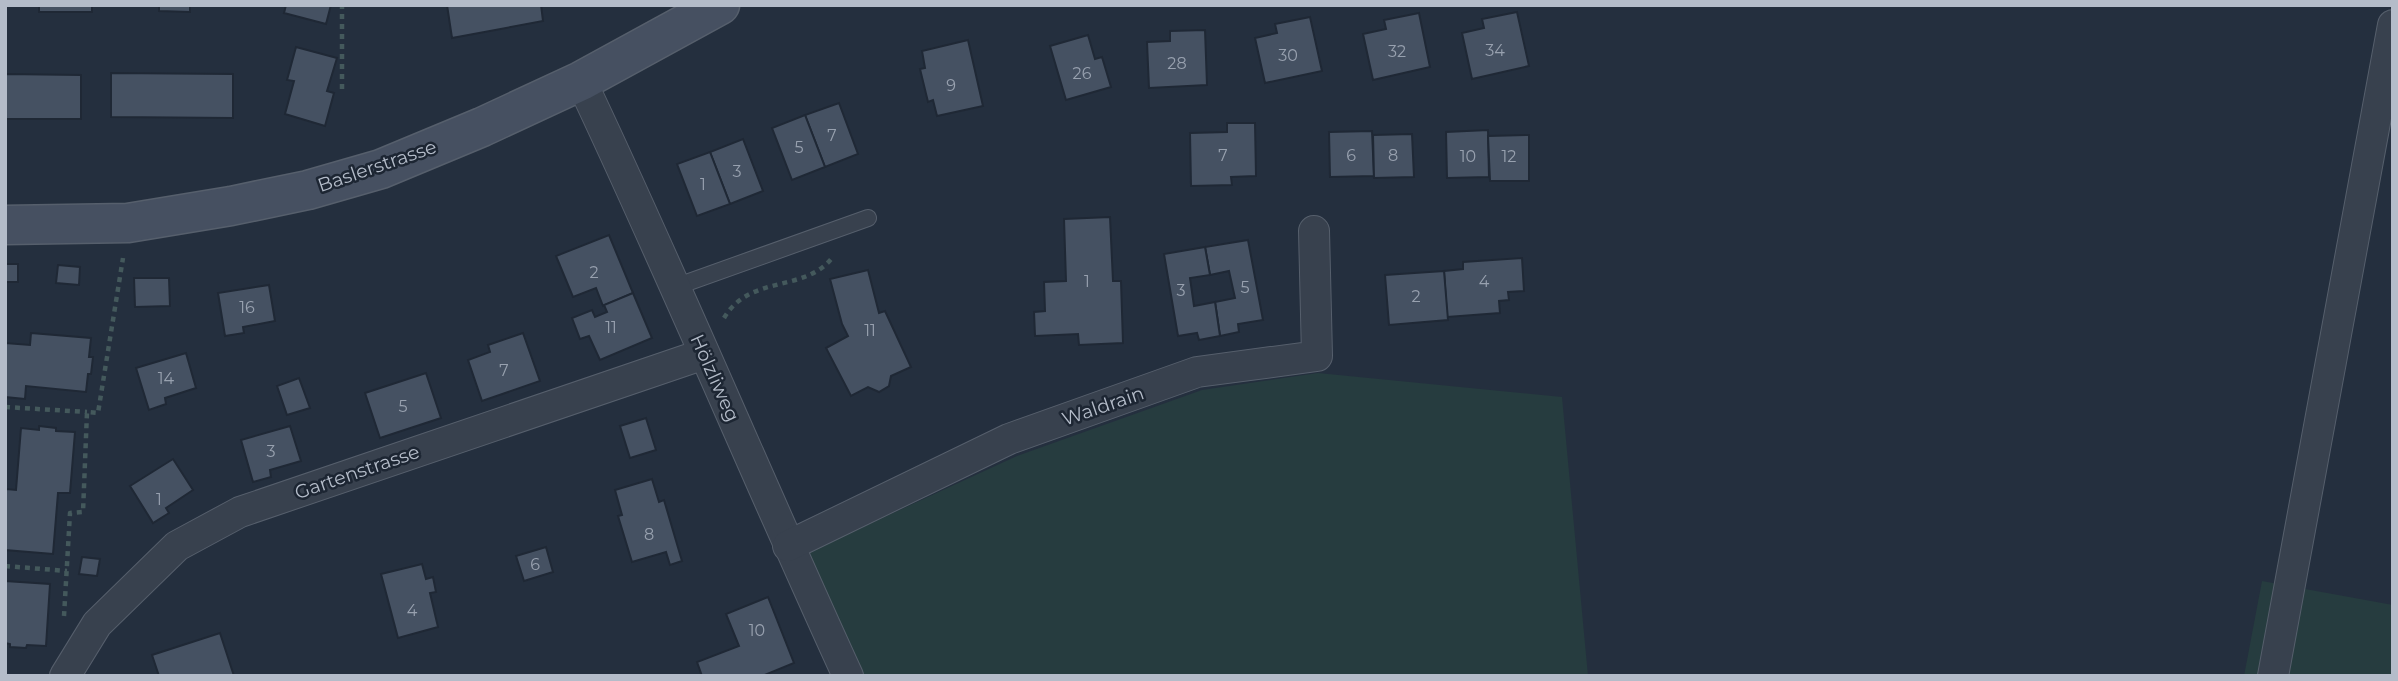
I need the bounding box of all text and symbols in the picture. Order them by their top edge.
house number: 34 [1485,41,1505,60]
house number: 32 [1388,42,1406,61]
house number: 30 [1278,46,1298,65]
house number: 28 [1167,54,1187,73]
house number: 26 [1073,64,1092,83]
house number: 9 [946,76,956,95]
house number: 7 [827,126,837,145]
street label: Baslerstrasse [315,135,439,197]
house number: 5 [794,138,804,157]
house number: 7 [1218,146,1228,165]
house number: 6 [1346,146,1356,165]
house number: 8 [1388,146,1398,165]
house number: 10 [1460,147,1476,166]
house number: 12 [1502,147,1516,166]
house number: 3 [732,162,742,181]
house number: 1 [700,175,706,194]
house number: 2 [589,263,599,282]
house number: 1 [1084,272,1090,291]
house number: 4 [1479,272,1490,291]
house number: 5 [1240,278,1250,297]
house number: 3 [1176,281,1186,300]
house number: 2 [1411,287,1421,306]
house number: 16 [239,298,255,317]
house number: 11 [605,318,617,337]
house number: 11 [864,321,876,340]
street label: Hölzliweg [686,331,744,425]
house number: 7 [499,361,509,380]
house number: 14 [158,369,175,388]
street label: Waldrain [1059,381,1147,431]
house number: 5 [398,397,408,416]
street label: Gartenstrasse [292,440,422,504]
house number: 3 [266,442,276,461]
house number: 1 [156,490,162,509]
house number: 8 [644,525,654,544]
house number: 6 [530,555,540,574]
house number: 4 [407,601,418,620]
house number: 10 [749,621,765,640]

